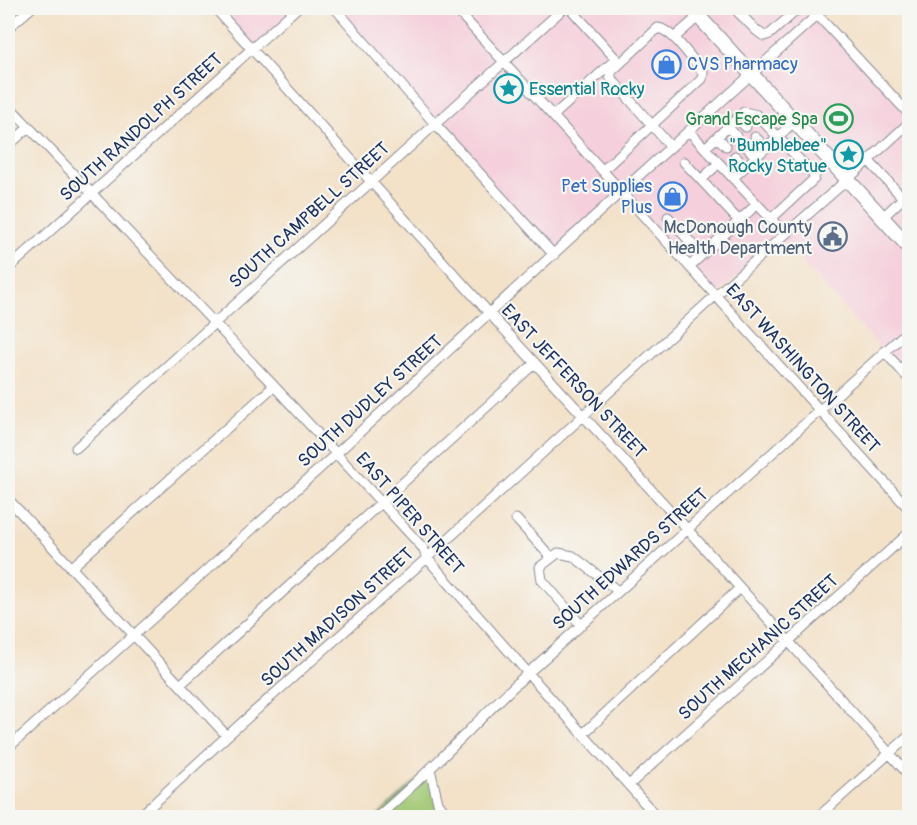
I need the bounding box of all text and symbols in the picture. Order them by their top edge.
street label: SOUTH RANDOLPH STREET [55,48,227,207]
shop icon: CVS Pharmacy [650,48,682,80]
place label: CVS Pharmacy [687,53,798,76]
place icon: Essential Rocky [492,73,524,105]
place label: Essential Rocky [529,78,645,101]
sports icon: Grand Escape Spa [823,103,855,135]
place label: Grand Escape Spa [685,108,818,131]
place label: "Bumblebee" Rocky Statue [728,134,827,178]
street label: SOUTH CAMPBELL STREET [224,137,394,294]
place icon: "Bumblebee" Rocky Statue [832,139,864,171]
place label: Pet Supplies Plus [561,175,652,219]
shop icon: Pet Supplies Plus [657,180,689,212]
place label: McDonough County Health Department [664,216,813,260]
public building icon: McDonough County Health Department [817,221,849,253]
street label: EAST WASHINGTON STREET [721,279,885,458]
street label: EAST JEFFERSON STREET [496,299,651,463]
street label: SOUTH DUDLEY STREET [293,330,448,473]
street label: EAST PIPER STREET [351,448,469,579]
street label: SOUTH EDWARDS STREET [548,483,713,635]
street label: SOUTH MADISON STREET [256,543,419,692]
street label: SOUTH MECHANIC STREET [674,569,843,725]

